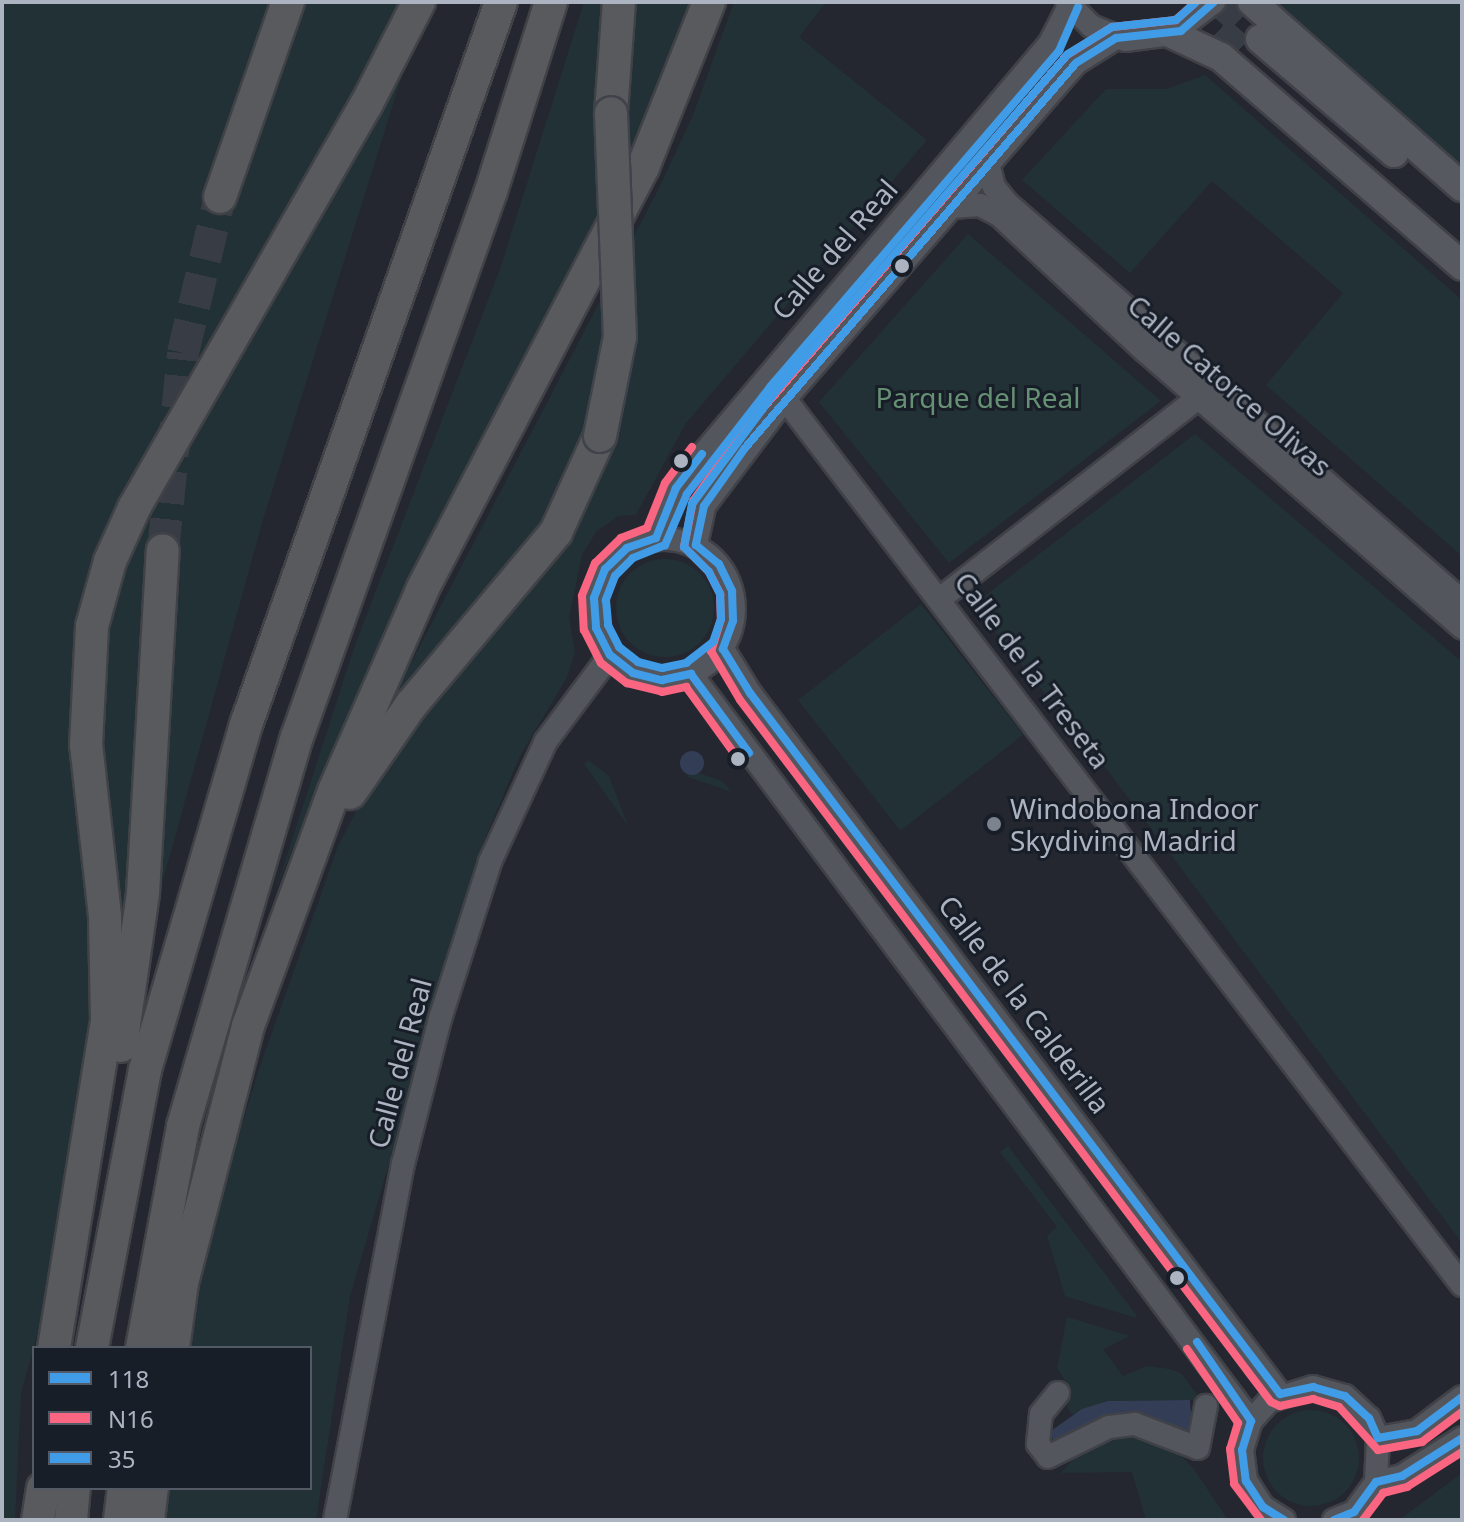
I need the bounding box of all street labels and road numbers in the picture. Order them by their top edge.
street label: Calle del Real [764,172,904,326]
street label: Calle Catorce Olivas [1121,288,1339,482]
street label: Calle de la Treseta [948,565,1118,775]
street label: Calle de la Calderilla [932,888,1118,1120]
street label: Calle del Real [360,974,438,1152]

